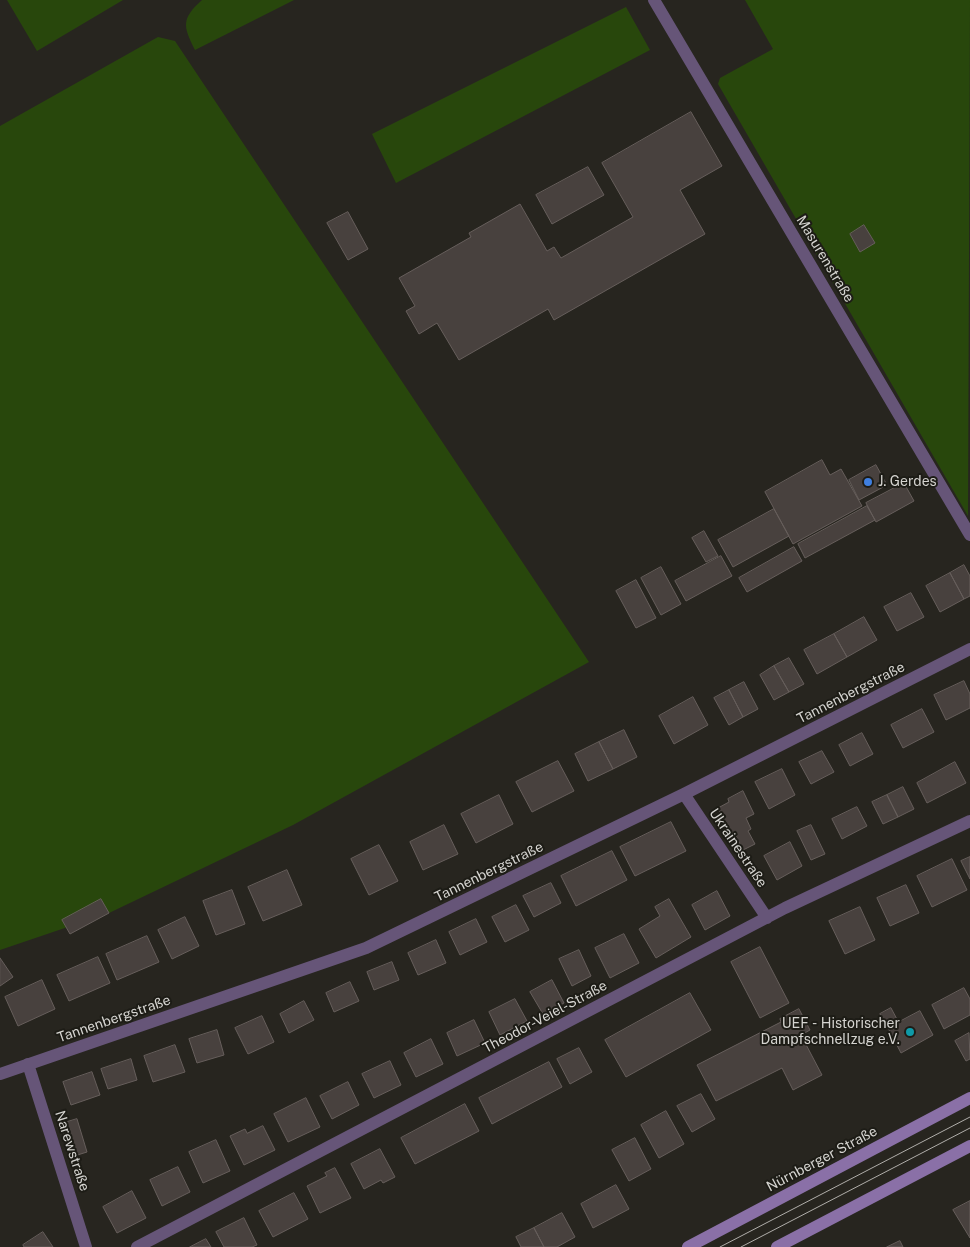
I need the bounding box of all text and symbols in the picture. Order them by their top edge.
street label: Masurenstraße [793,213,857,305]
place label: J. Gerdes [878,474,937,490]
marker: J. Gerdes [862,476,874,488]
street label: Tannenbergstraße [794,659,908,727]
street label: Ukrainestraße [705,805,771,891]
street label: Tannenbergstraße [432,838,546,906]
street label: Theodor-Veiel-Straße [480,977,610,1057]
street label: Tannenbergstraße [55,992,173,1046]
place label: UEF - Historischer Dampfschnellzug e.V. [761,1016,900,1048]
marker: UEF - Historischer Dampfschnellzug e.V. [904,1026,916,1038]
street label: Narewstraße [51,1109,93,1193]
street label: Nürnberger Straße [764,1123,880,1195]

